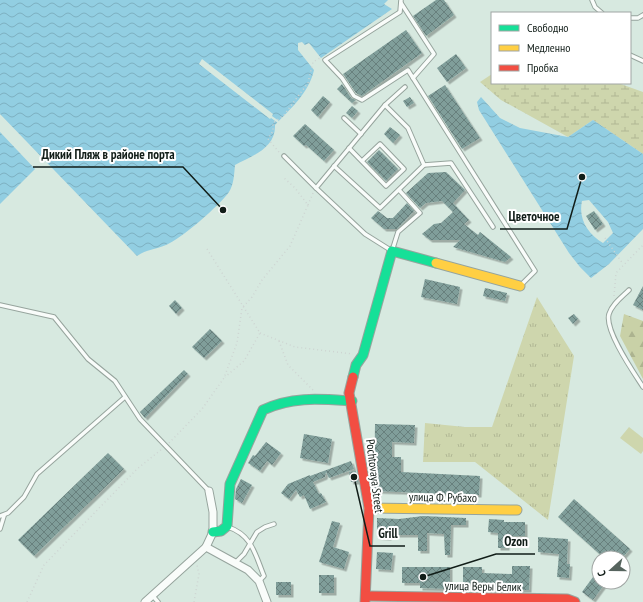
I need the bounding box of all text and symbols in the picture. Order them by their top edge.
legend [491,12,631,84]
text: Свободно [527,20,569,35]
text: Медленно [527,40,570,55]
text: Пробка [527,60,559,75]
callout: Дикий Пляж в районе порта [33,142,183,167]
text: Дикий Пляж в районе порта [41,146,175,163]
callout: Цветочное [500,204,567,229]
text: Цветочное [508,208,560,225]
street label: Pochtovaya Street [363,438,387,514]
street label: улица Ф. Рубахо [409,489,477,505]
callout: Grill [370,521,405,546]
text: Grill [378,525,399,542]
callout: Ozon [496,529,535,554]
text: Ozon [504,533,528,550]
north arrow [591,550,631,590]
text: С [594,569,609,578]
street label: улица Веры Белик [444,578,522,594]

